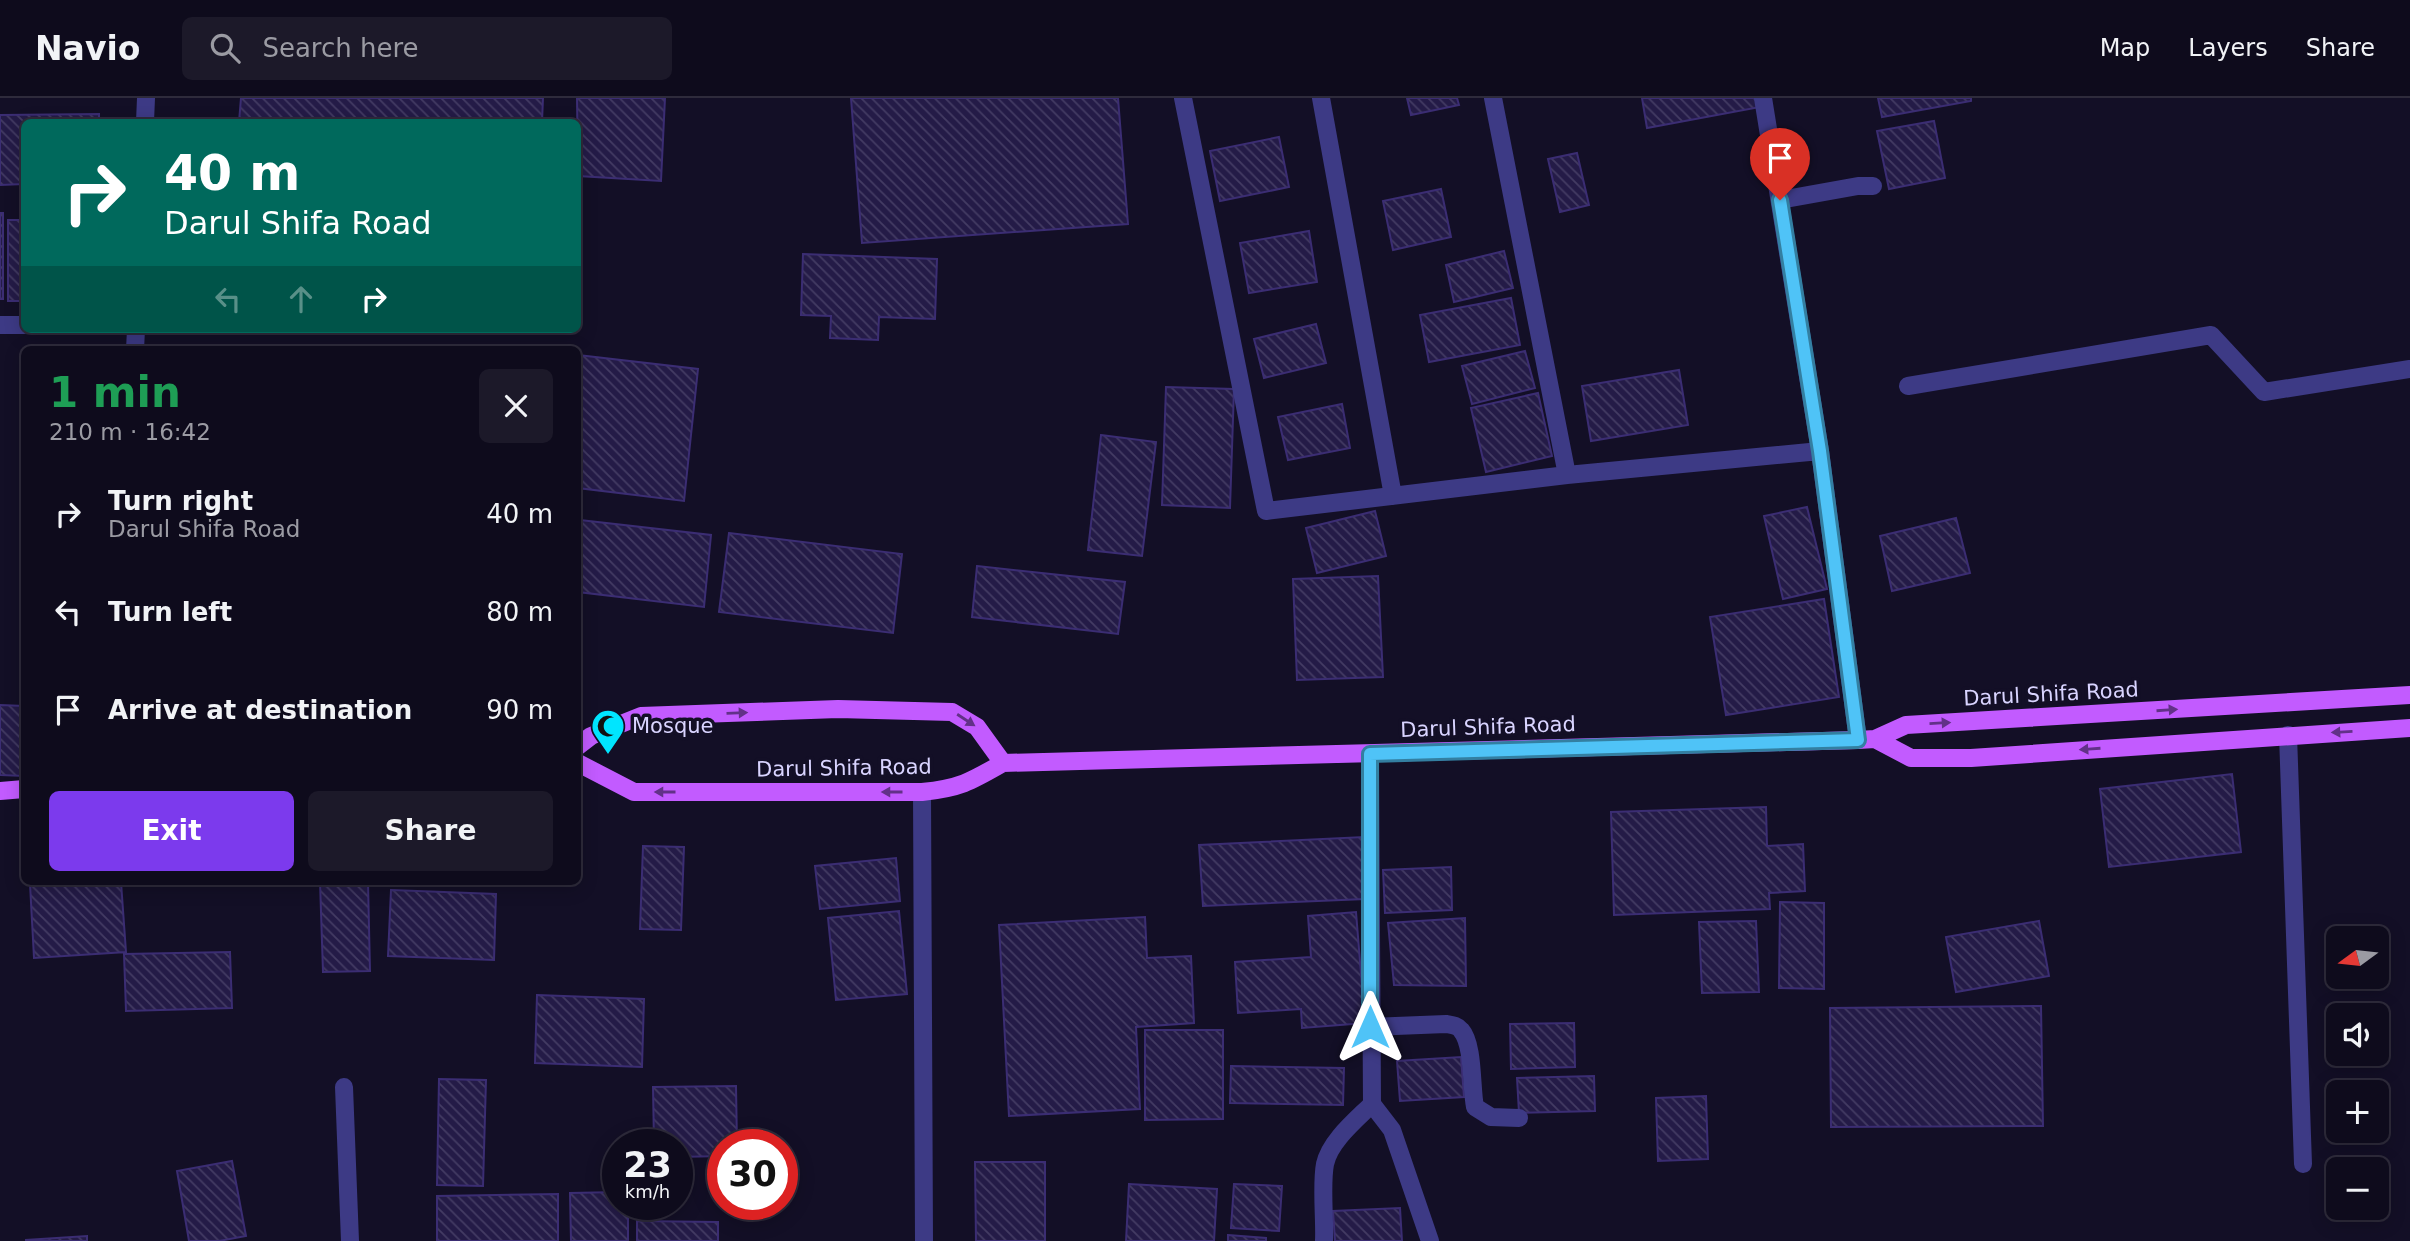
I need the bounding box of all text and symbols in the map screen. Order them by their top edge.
search box [182,17,672,80]
text: Navio [35,29,140,68]
icon: search [206,29,244,67]
text: Search here [262,33,419,63]
text: Map [2100,34,2150,62]
text: Layers [2188,34,2268,62]
text: Share [2306,34,2375,62]
pin [1750,128,1810,200]
icon: arrive [1761,139,1799,177]
text: 40 m [164,145,300,202]
icon: right [49,147,140,238]
text: Darul Shifa Road [164,204,432,242]
icon: left [209,280,247,318]
icon: ahead [282,280,320,318]
icon: right [355,280,393,318]
text: 1 min [49,368,181,417]
button: close [479,369,553,443]
text: 210 m · 16:42 [49,419,211,445]
text: Turn right [108,486,253,516]
icon: right [49,495,87,533]
text: 40 m [486,499,553,529]
text: Darul Shifa Road [108,516,300,542]
icon: left [49,593,87,631]
text: Turn left [108,597,232,627]
text: 80 m [486,597,553,627]
street label: Darul Shifa Road [1963,677,2139,711]
icon: arrive [49,691,87,729]
text: Arrive at destination [108,695,412,725]
text: 90 m [486,695,553,725]
one-way arrow [2156,704,2178,715]
mosque icon: Mosque [589,707,627,756]
one-way arrow [726,707,748,718]
street label: Darul Shifa Road [1400,712,1576,742]
place label: Mosque [632,714,713,738]
one-way arrow [957,714,976,727]
one-way arrow [1929,717,1951,728]
one-way arrow [2331,726,2353,737]
one-way arrow [2079,744,2101,755]
street label: Darul Shifa Road [756,754,932,782]
one-way arrow [653,786,675,798]
one-way arrow [881,786,903,798]
button: Exit [49,791,294,871]
button: Share [308,791,553,871]
north arrow [2326,926,2389,989]
map controls [2326,926,2389,1220]
position arrow [1333,990,1407,1064]
button: sound [2326,1003,2389,1066]
button: + [2326,1080,2389,1143]
speed limit sign: 30 [707,1129,798,1220]
text: 23 [623,1145,672,1185]
button: − [2326,1157,2389,1220]
text: km/h [625,1181,670,1202]

